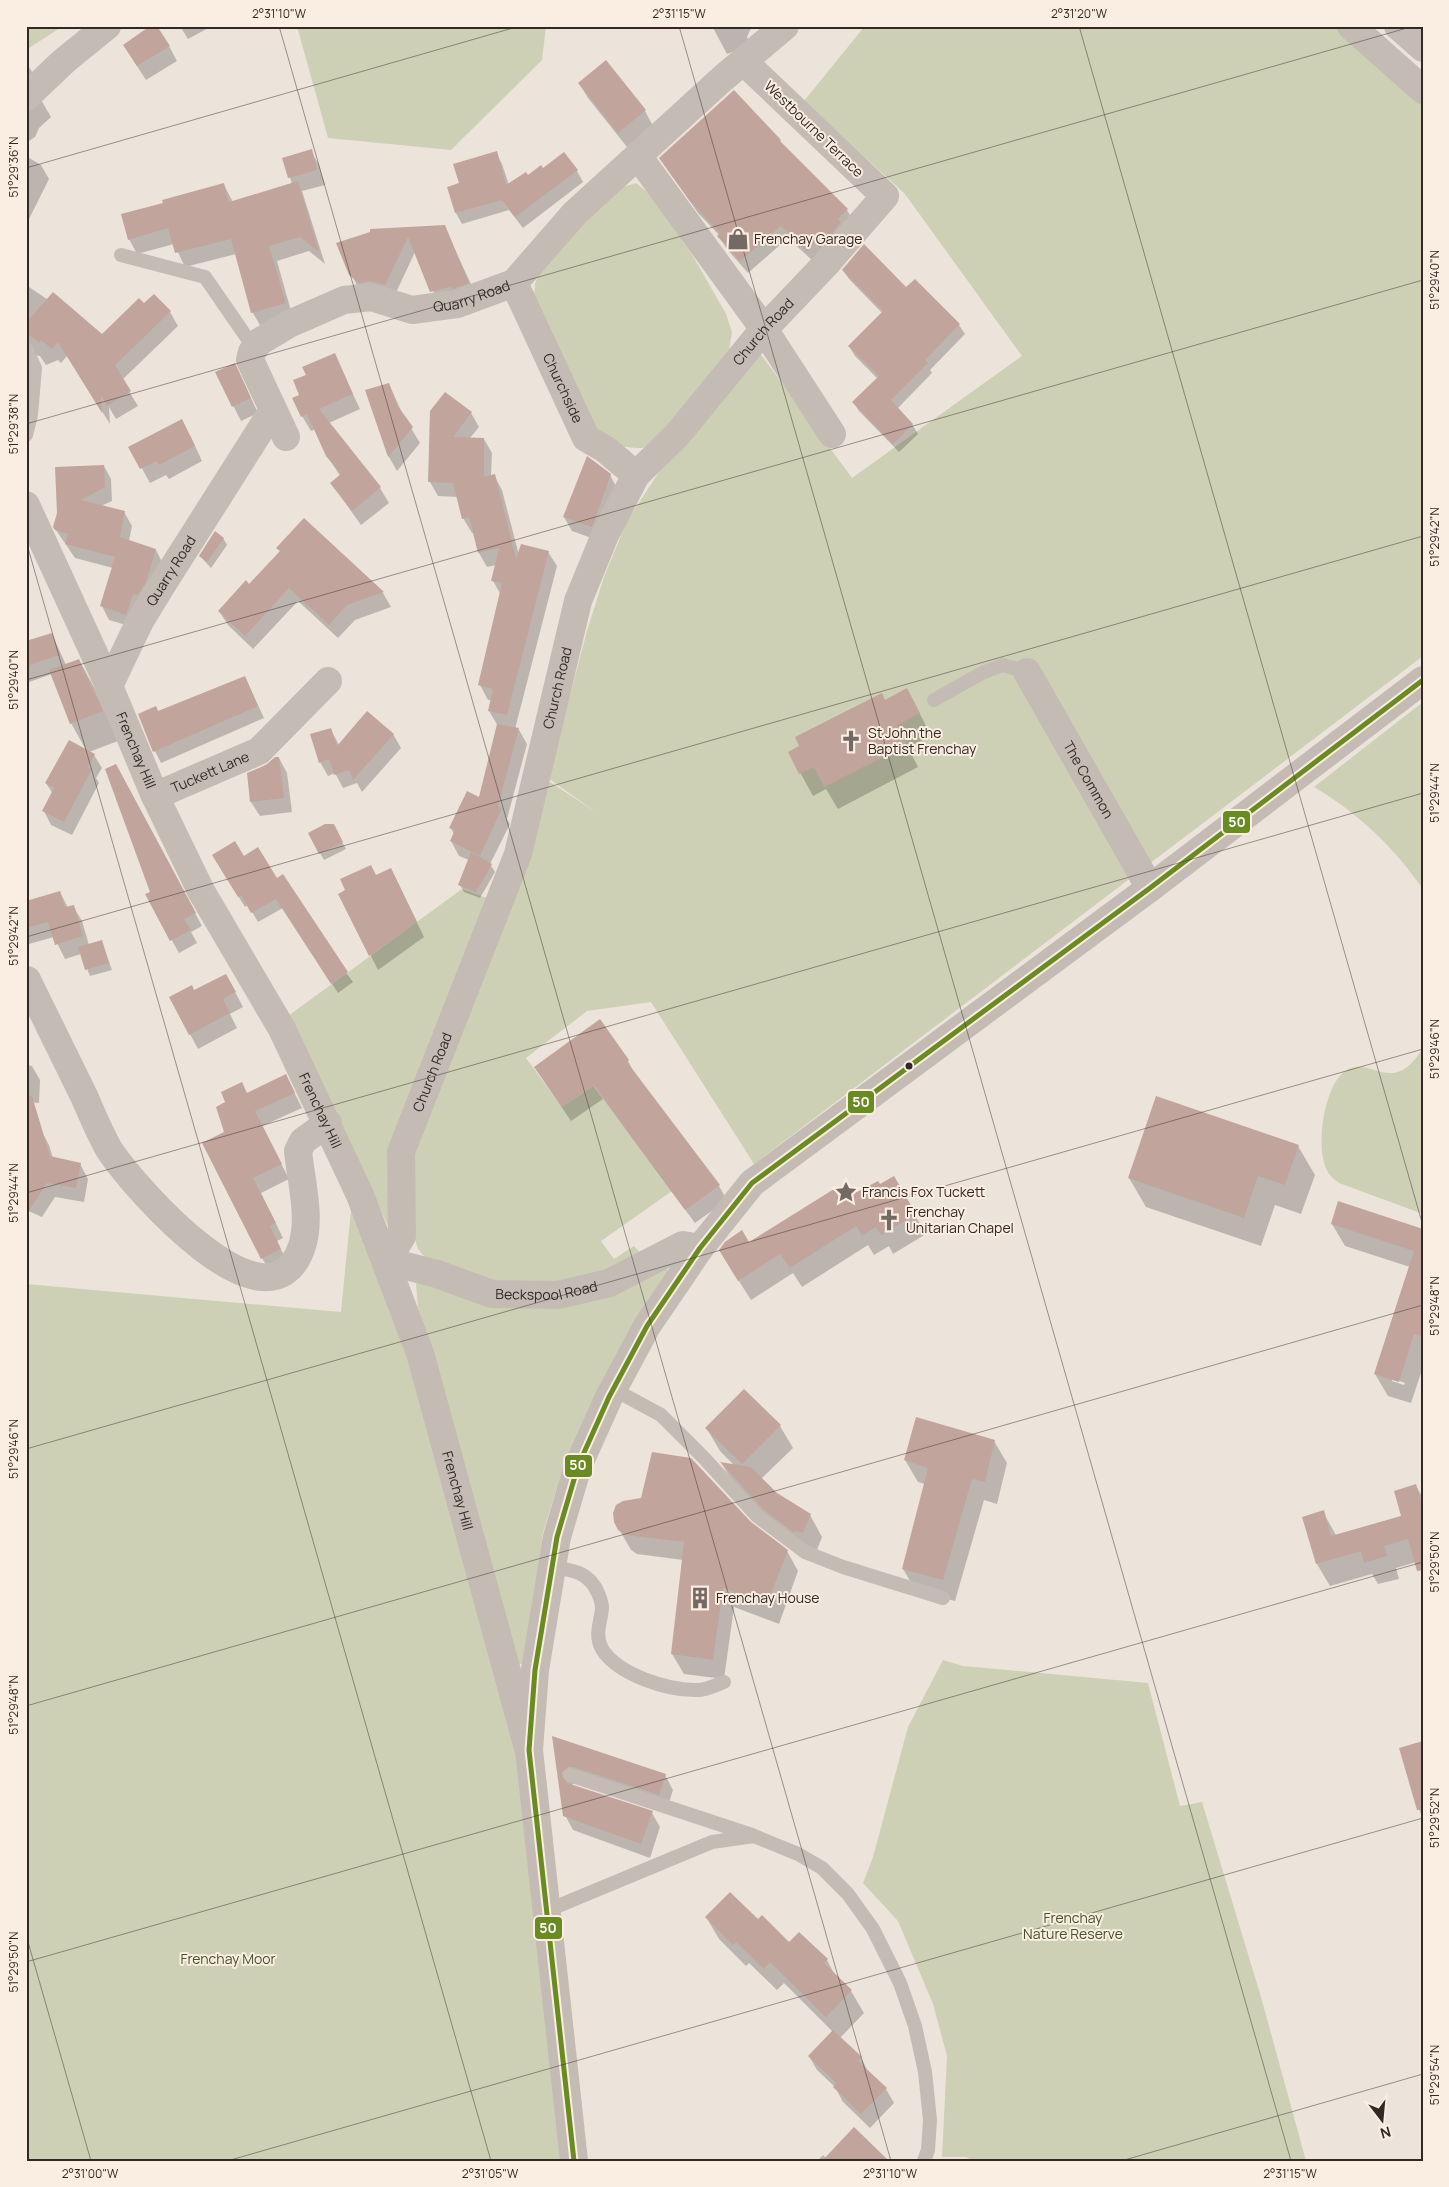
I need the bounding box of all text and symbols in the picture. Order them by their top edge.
text: 2°31'10"W [252,5,307,22]
text: 2°31'15"W [652,5,707,22]
text: 2°31'20"W [1051,5,1108,22]
street label: Westbourne Terrace [761,76,868,181]
text: 51°29'36"N [5,137,22,197]
shop icon: Frenchay Garage [725,226,751,252]
place label: Frenchay Garage [754,229,862,248]
text: 51°29'40"N [1426,250,1443,310]
street label: Quarry Road [432,275,512,316]
street label: Church Road [728,294,798,369]
street label: Churchside [539,350,588,426]
text: 51°29'38"N [5,394,22,454]
text: 51°29'42"N [1426,507,1443,567]
street label: Quarry Road [141,532,200,609]
street label: Church Road [538,645,576,731]
text: 51°29'40"N [5,650,22,710]
street label: Frenchay Hill [112,709,161,791]
place label: St John the Baptist Frenchay [868,723,977,758]
church icon: St John the Baptist Frenchay [838,728,864,754]
street label: The Common [1059,737,1118,822]
street label: Tuckett Lane [168,746,252,797]
text: 51°29'44"N [1426,763,1443,823]
line badge: 50 [1222,810,1251,834]
text: 50 [1228,812,1246,831]
text: 51°29'42"N [5,906,22,966]
text: 51°29'46"N [1426,1019,1443,1079]
street label: Church Road [408,1029,456,1114]
unlabelled marker [904,1061,914,1071]
street label: Frenchay Hill [295,1069,347,1151]
line badge: 50 [847,1090,875,1114]
text: 50 [852,1092,870,1111]
text: 51°29'44"N [5,1163,22,1223]
place icon: Francis Fox Tuckett [833,1179,859,1205]
place label: Francis Fox Tuckett [862,1182,985,1201]
place label: Frenchay Unitarian Chapel [906,1202,1014,1237]
church icon: Frenchay Unitarian Chapel [876,1207,902,1233]
street label: Beckspool Road [495,1276,599,1304]
text: 51°29'48"N [1426,1276,1443,1336]
text: 51°29'46"N [5,1419,22,1479]
street label: Frenchay Hill [438,1449,478,1532]
line badge: 50 [564,1454,593,1478]
text: 50 [569,1455,587,1474]
text: 51°29'50"N [1426,1531,1443,1593]
building icon: Frenchay House [687,1585,713,1611]
place label: Frenchay House [716,1588,820,1607]
text: 51°29'48"N [5,1675,22,1735]
text: 51°29'52"N [1426,1788,1443,1848]
park label: Frenchay Nature Reserve [1023,1908,1123,1943]
line badge: 50 [534,1916,563,1940]
text: 50 [539,1918,557,1937]
text: 51°29'50"N [5,1931,22,1993]
park label: Frenchay Moor [180,1949,276,1968]
text: 51°29'54"N [1426,2045,1443,2105]
north arrow [1356,2094,1406,2144]
text: N [1378,2122,1393,2143]
text: 2°31'00"W [62,2165,119,2182]
text: 2°31'05"W [462,2165,519,2182]
text: 2°31'10"W [863,2165,918,2182]
text: 2°31'15"W [1263,2165,1318,2182]

